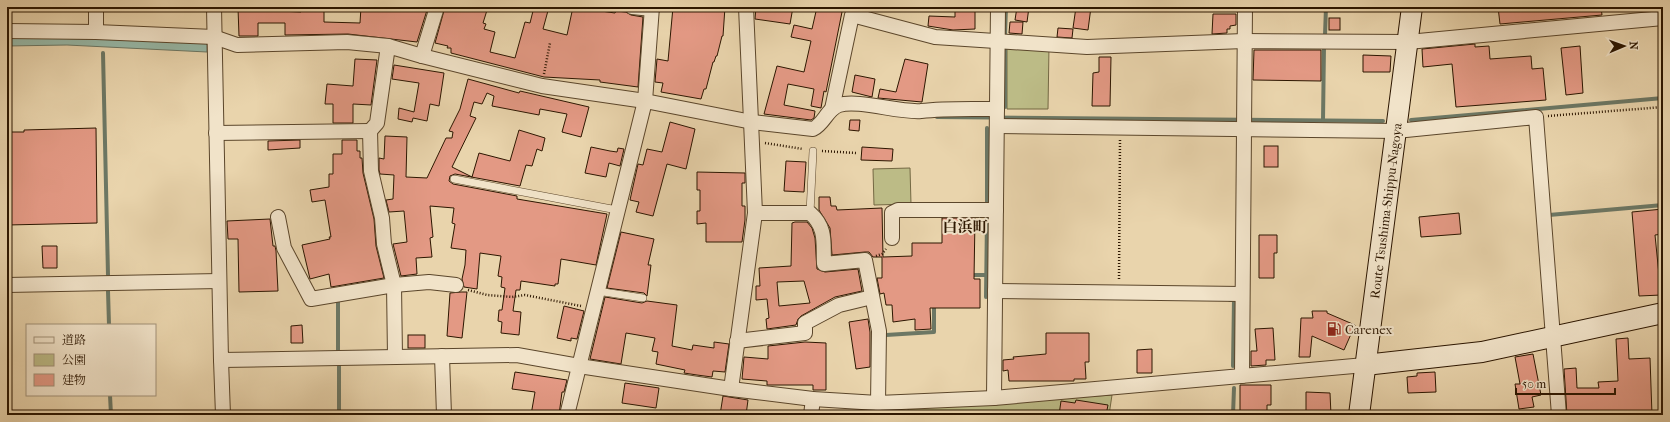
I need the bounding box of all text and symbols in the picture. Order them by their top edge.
north arrow [1604,26,1644,66]
text: N [1627,41,1640,51]
street label: Route Tsushima-Shippu-Nagoya [1367,121,1405,300]
district label: 白浜町 [942,218,988,236]
fuel station icon: Carenex [1326,321,1342,337]
place label: Carenex [1345,322,1392,337]
legend [26,324,156,396]
text: 道路 [62,333,86,347]
text: 公園 [62,353,86,367]
scale bar [1516,370,1615,396]
text: 建物 [62,373,86,387]
text: 50 m [1522,377,1546,391]

